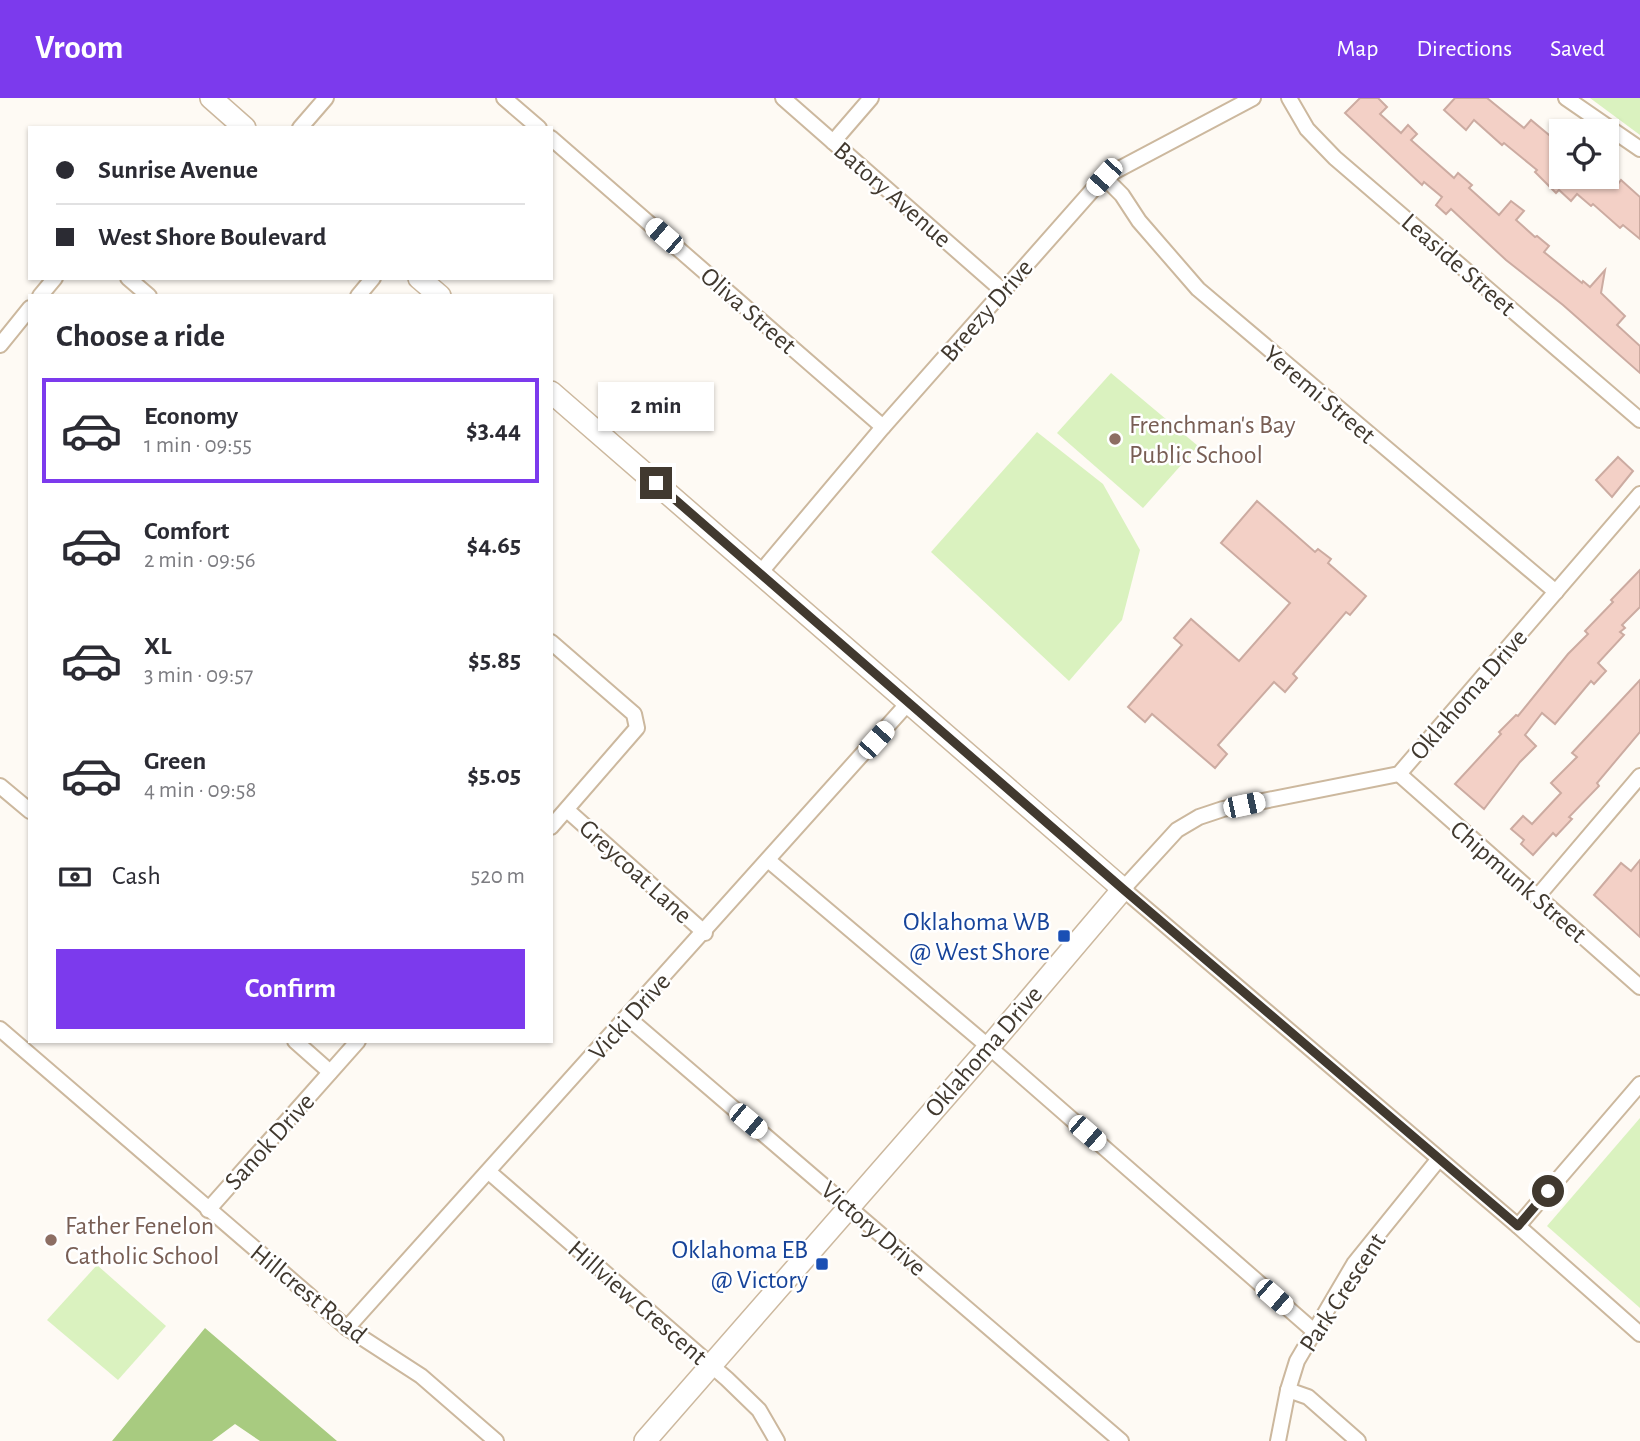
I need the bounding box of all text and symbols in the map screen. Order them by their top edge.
text: Vroom [35,32,123,65]
text: Map [1336,37,1378,61]
text: Directions [1416,37,1512,61]
text: Saved [1550,37,1605,61]
map controls [1549,119,1619,189]
button: locate [1549,119,1619,189]
street label: Batory Avenue [829,137,956,253]
car [1083,154,1126,200]
text: Sunrise Avenue [98,157,258,183]
street label: Leaside Street [1396,209,1520,321]
car [642,214,687,258]
text: West Shore Boulevard [98,224,327,250]
street label: Breezy Drive [936,254,1038,367]
street label: Oliva Street [696,262,801,359]
text: Choose a ride [56,320,225,352]
street label: Yeremi Street [1259,341,1380,449]
callout: 2 min [598,382,714,430]
text: 2 min [630,395,682,418]
icon: car [60,399,123,462]
text: Economy [144,403,238,429]
place label: Frenchman's Bay Public School [1129,412,1296,468]
text: $3.44 [466,417,521,443]
marker: Frenchman's Bay Public School [1107,431,1123,447]
text: 1 min · 09:55 [144,434,252,457]
route end [640,467,672,499]
icon: car [60,514,123,577]
text: Comfort [144,518,229,544]
text: $4.65 [466,532,521,558]
text: 2 min · 09:56 [144,549,256,572]
street label: Oklahoma Drive [1405,624,1532,765]
icon: car [60,629,123,692]
text: XL [144,633,171,659]
text: $5.85 [468,647,521,673]
text: 3 min · 09:57 [144,664,253,687]
car [855,717,898,763]
icon: car [60,744,123,807]
text: Green [144,748,206,774]
text: $5.05 [467,762,521,788]
text: 4 min · 09:58 [144,779,256,802]
car [1222,790,1267,820]
street label: Greycoat Lane [574,815,697,929]
street label: Chipmunk Street [1445,816,1591,948]
icon: cash [56,858,94,896]
text: Cash [112,863,161,889]
text: 520 m [471,865,525,888]
place label: Oklahoma WB @ West Shore [903,909,1050,965]
marker: Oklahoma WB @ West Shore [1056,928,1072,944]
button: Confirm [56,949,525,1029]
street label: Vicki Drive [584,968,675,1065]
street label: Oklahoma Drive [920,981,1047,1122]
street label: Sanok Drive [220,1088,320,1195]
car [726,1099,771,1143]
car [1065,1111,1110,1155]
route start [1532,1175,1564,1207]
street label: Victory Drive [816,1176,931,1281]
place label: Father Fenelon Catholic School [65,1213,219,1269]
street label: Park Crescent [1295,1228,1391,1357]
marker: Father Fenelon Catholic School [43,1232,59,1248]
street label: Hillview Crescent [563,1236,712,1370]
place label: Oklahoma EB @ Victory [672,1237,808,1293]
street label: Hillcrest Road [245,1239,371,1348]
marker: Oklahoma EB @ Victory [814,1256,830,1272]
car [1252,1275,1297,1319]

